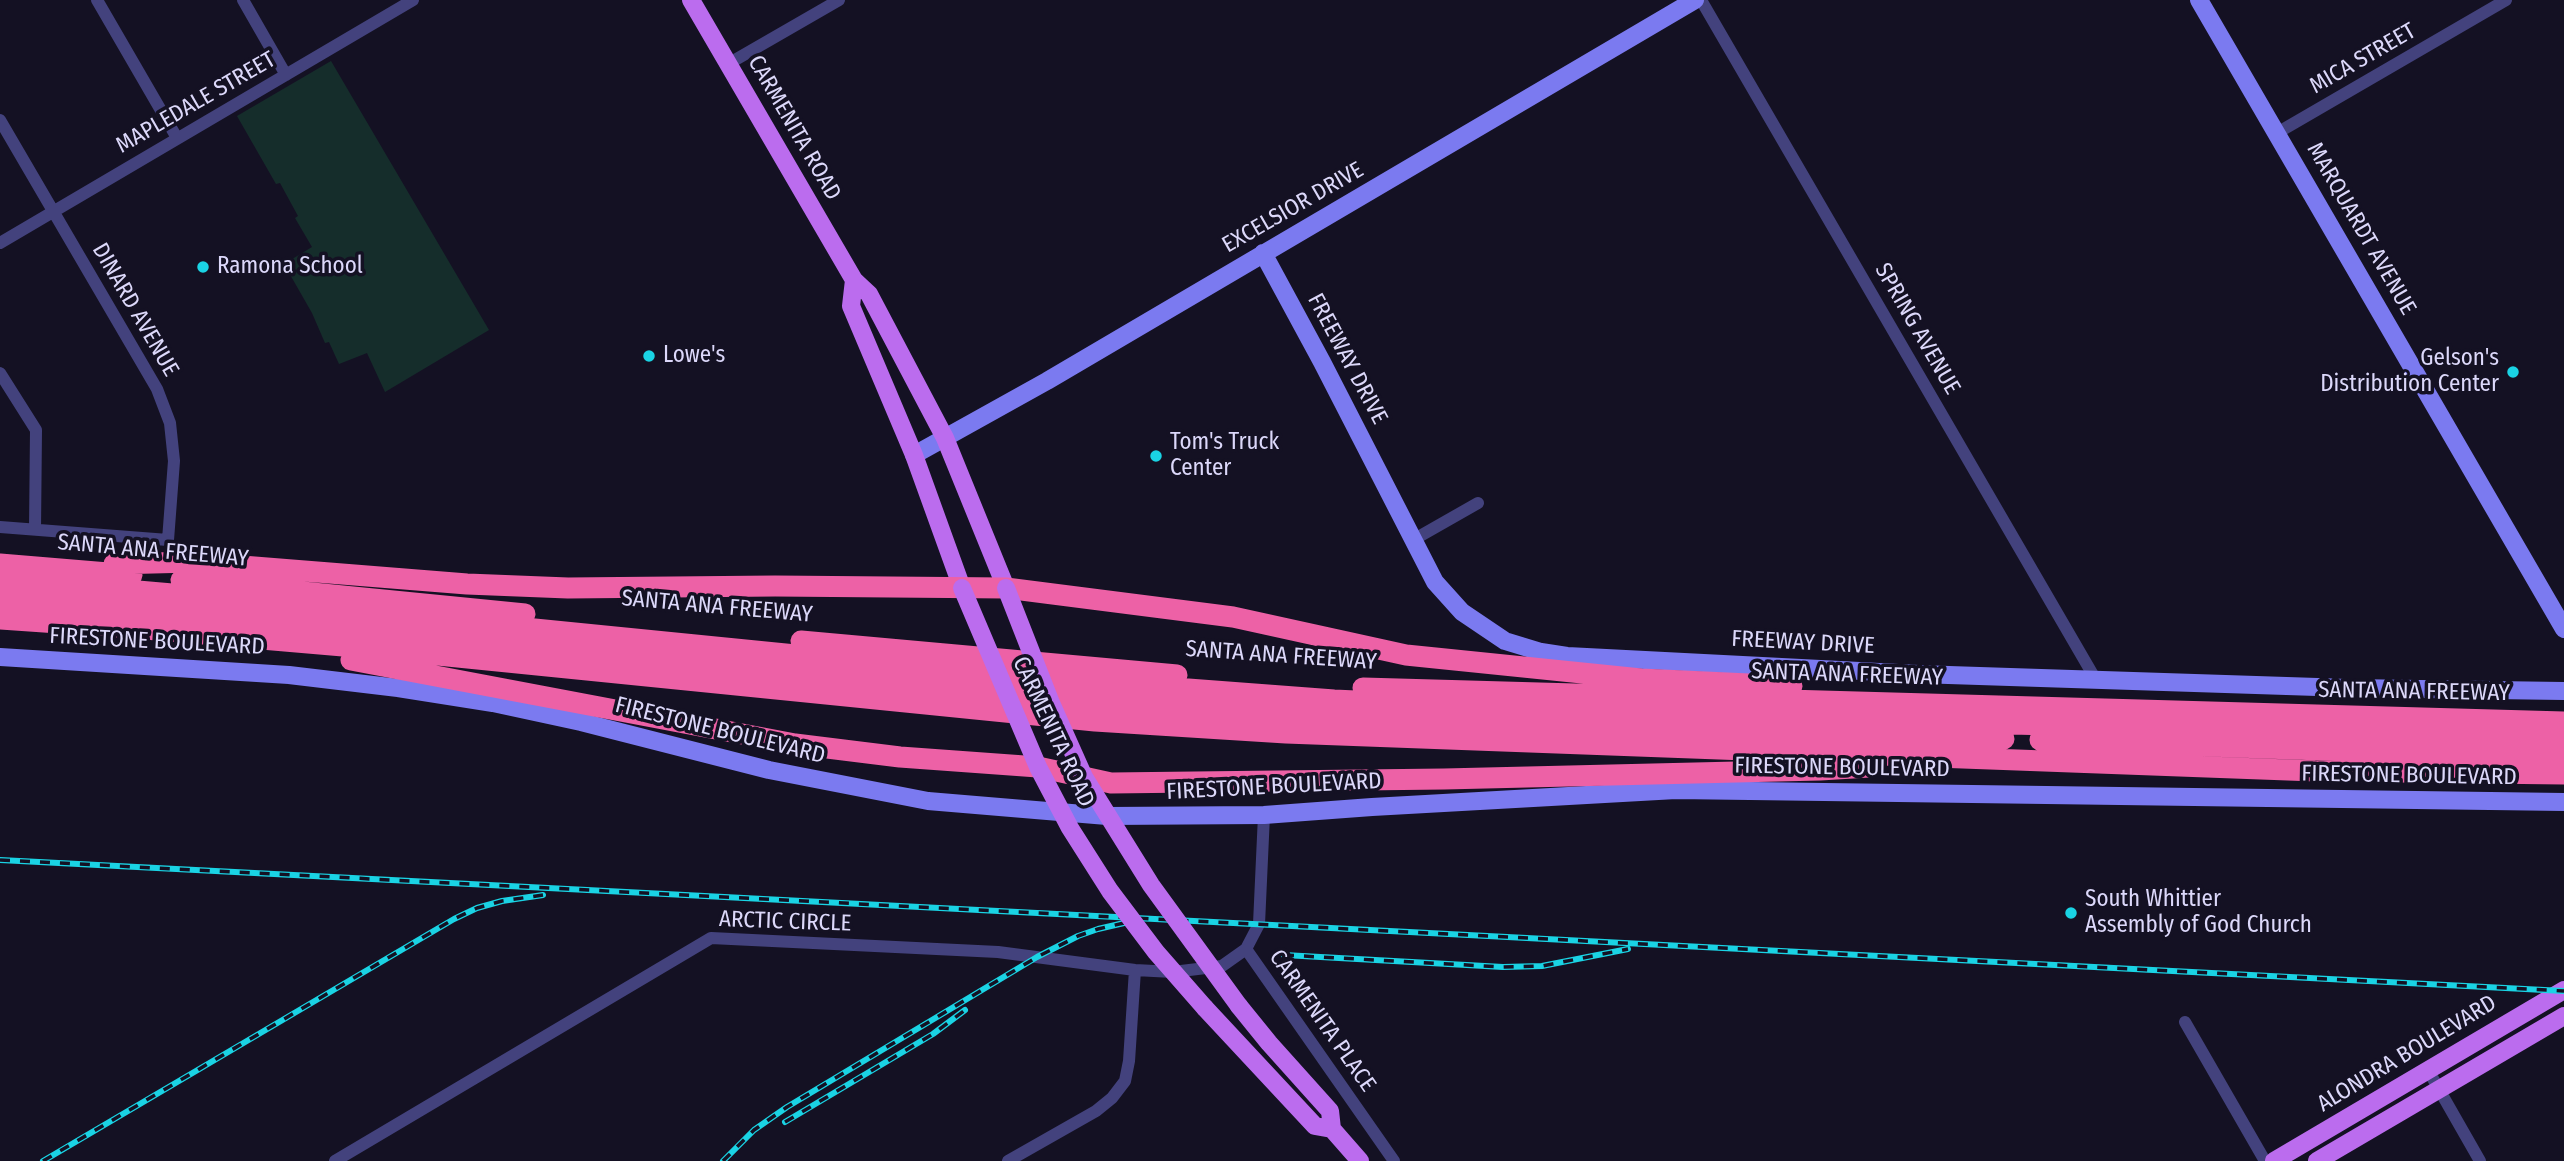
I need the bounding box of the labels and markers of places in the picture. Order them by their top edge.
place label: Ramona School [217,253,363,281]
marker: Ramona School [195,259,211,275]
place label: Lowe's [663,342,725,370]
place label: Gelson's Distribution Center [2320,345,2499,399]
marker: Lowe's [641,348,657,364]
marker: Gelson's Distribution Center [2505,364,2521,380]
place label: Tom's Truck Center [1170,429,1279,483]
marker: Tom's Truck Center [1148,448,1164,464]
place label: South Whittier Assembly of God Church [2085,886,2312,940]
marker: South Whittier Assembly of God Church [2063,905,2079,921]

